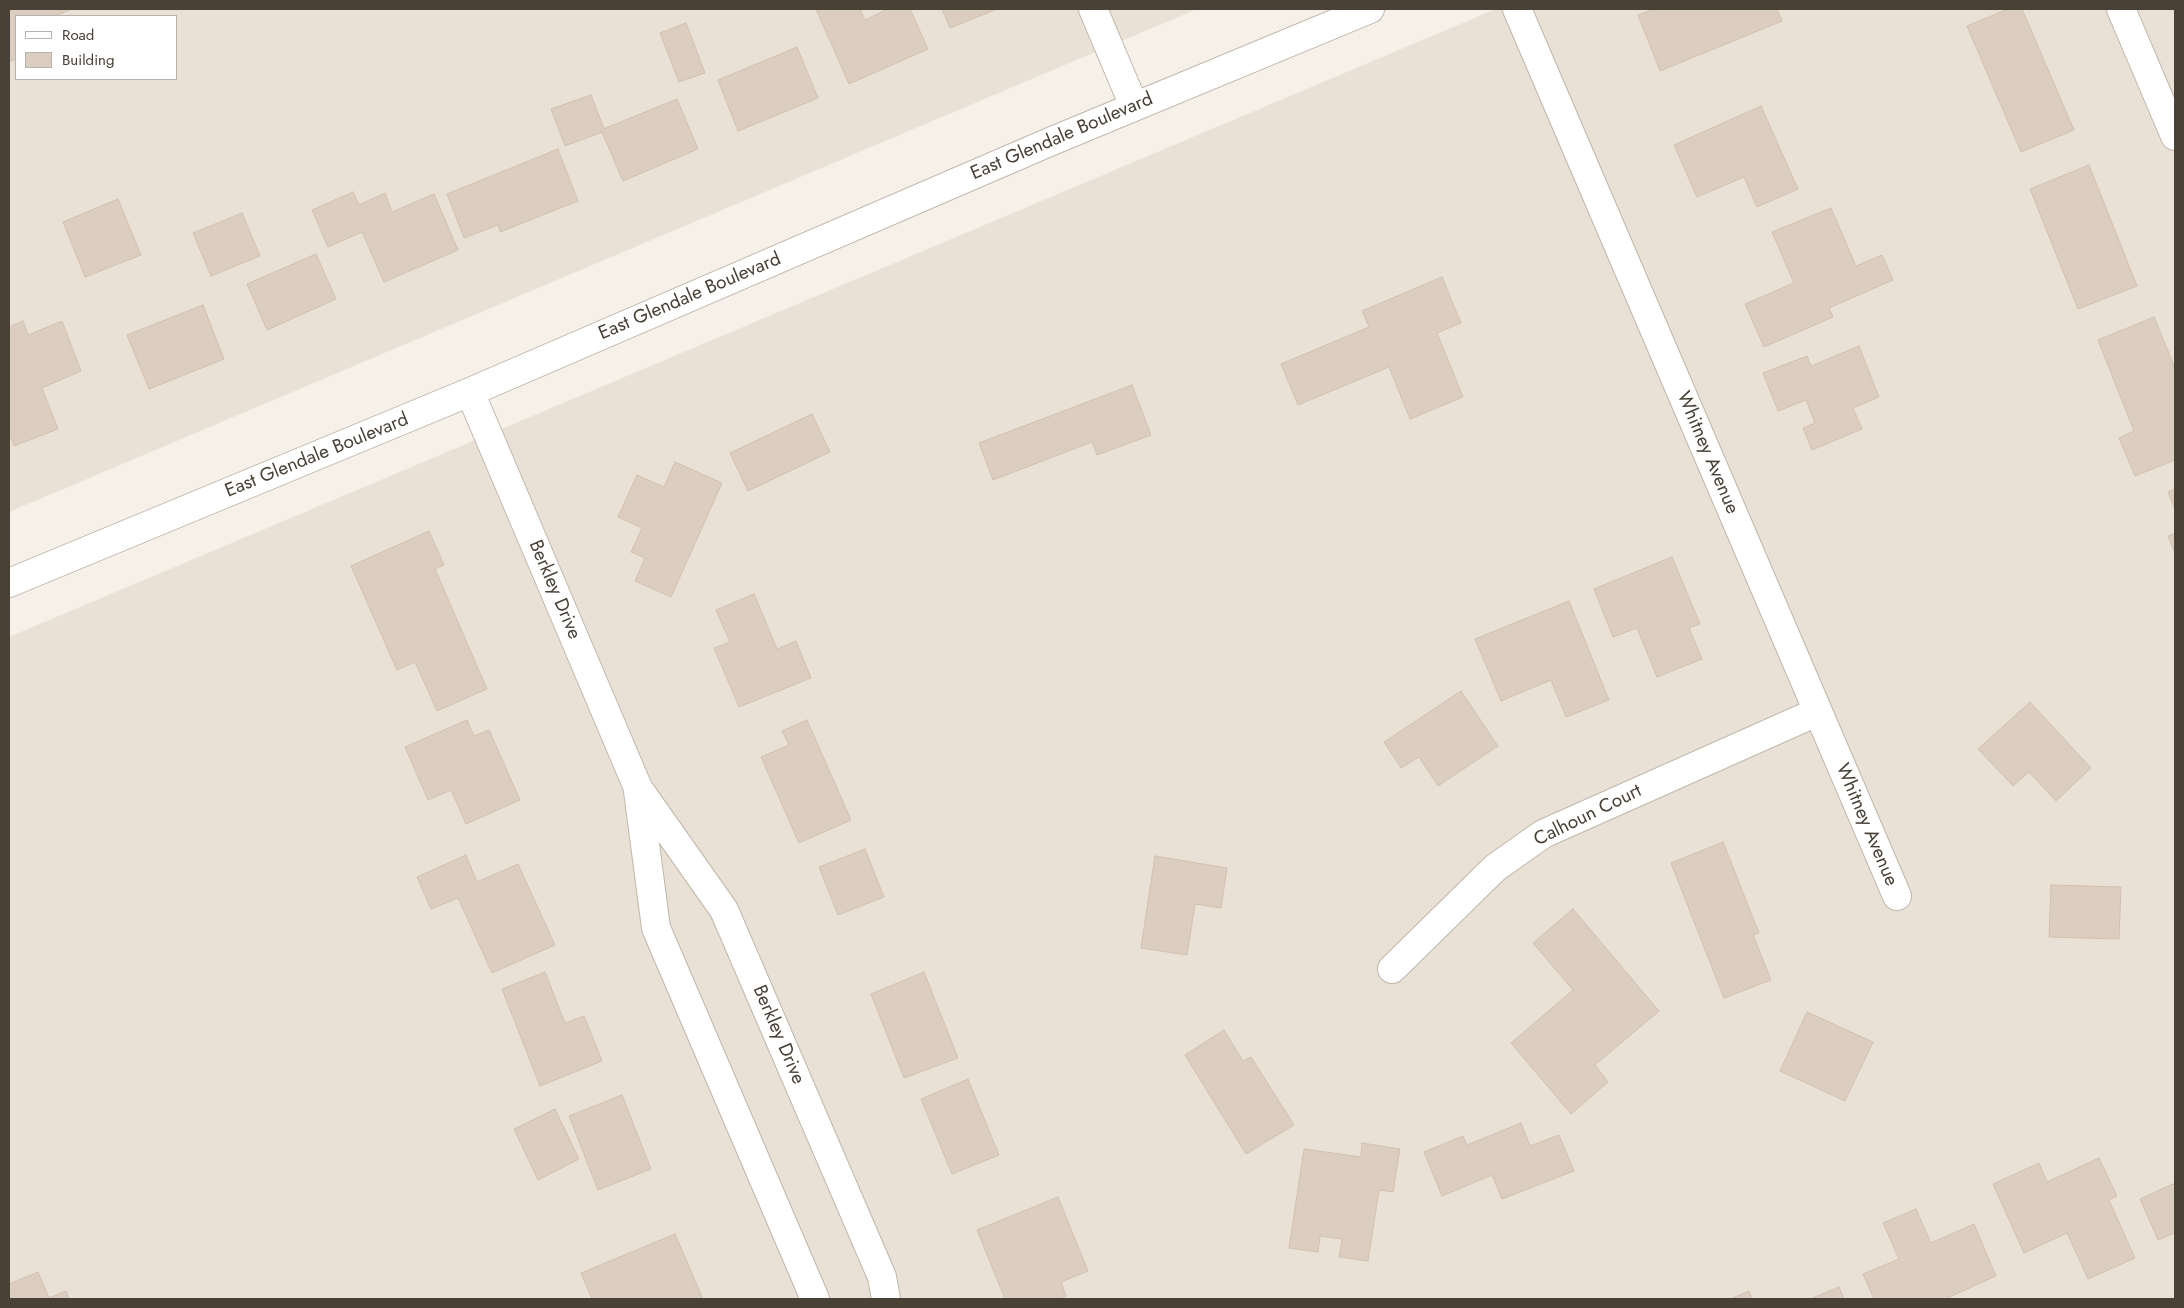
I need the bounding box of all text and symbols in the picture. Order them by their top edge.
legend [15,15,178,80]
text: Road [62,24,94,46]
text: Building [62,49,114,71]
street label: East Glendale Boulevard [967,88,1157,186]
street label: East Glendale Boulevard [595,248,785,346]
street label: Whitney Avenue [1671,388,1743,518]
street label: East Glendale Boulevard [222,409,412,503]
street label: Berkley Drive [523,537,585,643]
street label: Whitney Avenue [1830,760,1902,890]
street label: Calhoun Court [1530,780,1646,852]
street label: Berkley Drive [747,982,809,1088]

